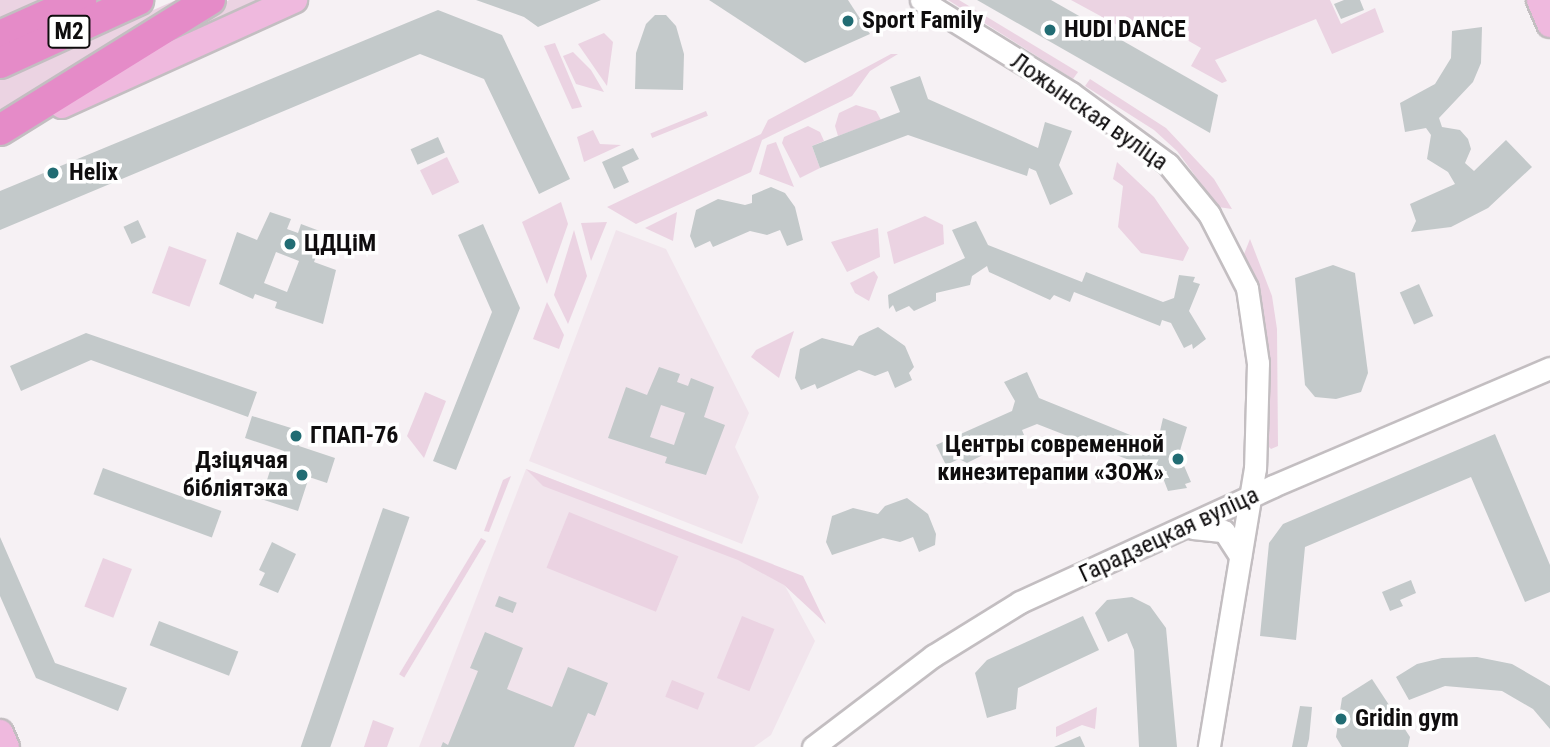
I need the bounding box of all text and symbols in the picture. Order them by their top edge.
place label: Sport Family [862,7,983,35]
road number: М2 [46,12,92,52]
marker: Sport Family [840,13,856,29]
place label: HUDI DANCE [1064,16,1186,44]
marker: HUDI DANCE [1042,22,1058,38]
street label: Ложынская вуліца [1005,47,1173,177]
place label: Helix [69,159,118,187]
marker: Helix [43,163,63,183]
place label: ЦДЦіМ [304,230,376,258]
marker: ЦДЦіМ [282,236,298,252]
place label: ГПАП-76 [310,422,398,450]
marker: ГПАП-76 [288,428,304,444]
place label: Центры современной кинезитерапии «ЗОЖ» [937,431,1164,487]
place label: Дзіцячая бібліятэка [183,447,288,503]
marker: Центры современной кинезитерапии «ЗОЖ» [1170,451,1186,467]
marker: Дзіцячая бібліятэка [294,467,310,483]
street label: Гарадзецкая вуліца [1075,481,1263,589]
place label: Gridin gym [1355,705,1459,733]
marker: Gridin gym [1333,711,1349,727]

